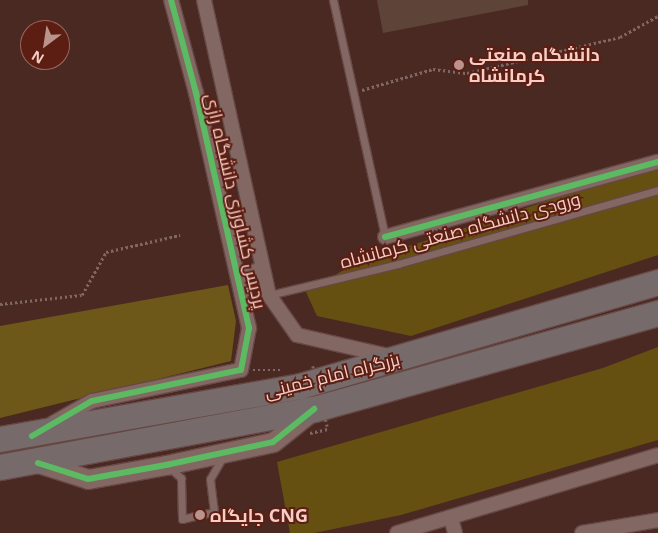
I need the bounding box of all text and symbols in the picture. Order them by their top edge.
north arrow [20,20,70,70]
place label: دانشگاه صنعتی کرمانشاه [469,44,600,86]
text: N [28,46,47,69]
marker: دانشگاه صنعتی کرمانشاه [453,59,465,71]
street label: پردیس کشاورزی دانشگاه رازی [201,91,271,311]
street label: ورودی دانشگاه صنعتی کرمانشاه [337,187,583,273]
street label: بزرگراه امام خمینی [262,348,402,402]
place label: جایگاه CNG [210,504,308,526]
marker: جایگاه CNG [194,509,206,521]

